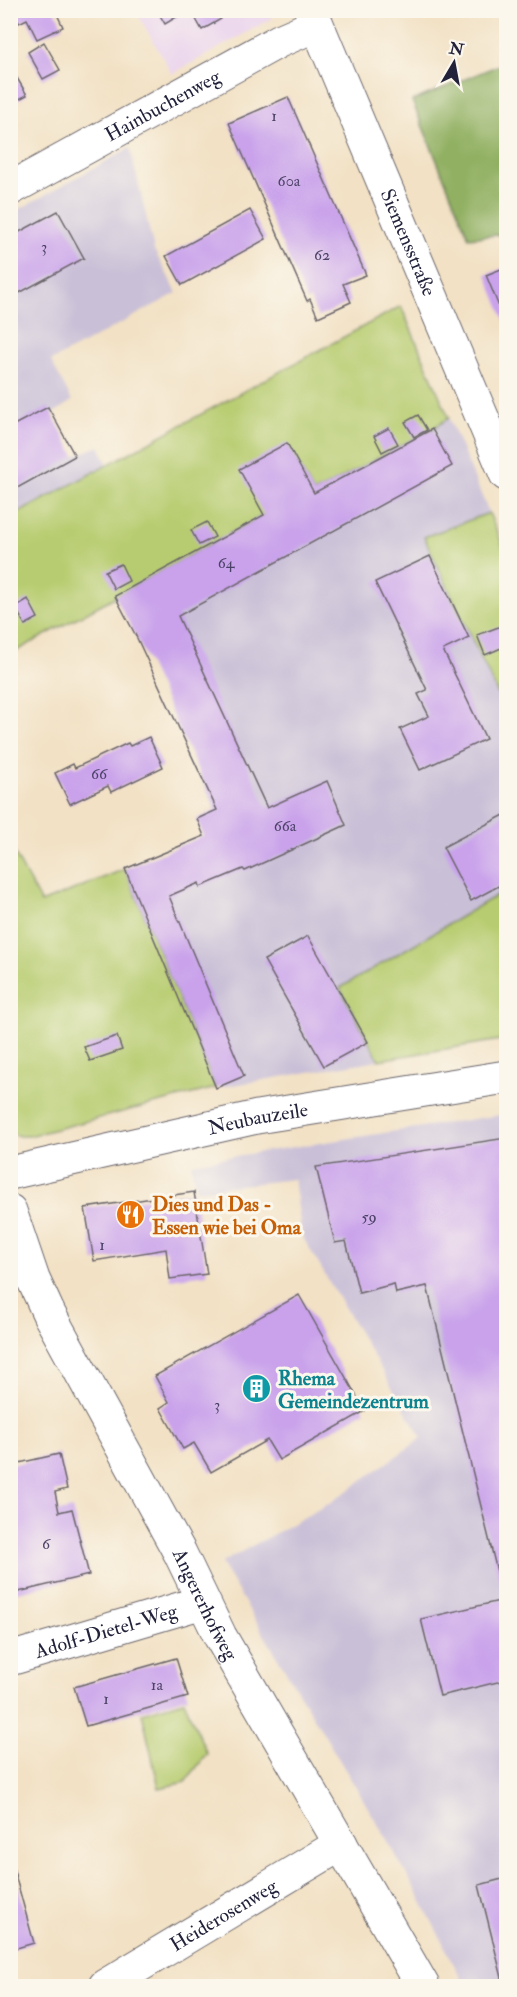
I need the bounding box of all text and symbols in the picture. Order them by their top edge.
north arrow [424,33,484,93]
text: N [447,38,466,60]
street label: Hainbuchenweg [100,63,225,147]
house number: 1 [271,106,277,126]
house number: 60a [278,171,301,191]
street label: Siemensstraße [375,185,442,300]
house number: 3 [41,237,47,257]
house number: 62 [314,245,330,265]
house number: 64 [218,553,236,573]
house number: 66 [91,764,108,784]
house number: 66a [274,816,297,836]
street label: Neubauzeile [206,1097,310,1140]
place label: Dies und Das - Essen wie bei Oma [152,1192,302,1240]
restaurant icon: Dies und Das - Essen wie bei Oma [115,1199,147,1231]
house number: 59 [361,1207,377,1227]
house number: 1 [99,1235,105,1255]
place label: Rhema Gemeindezentrum [278,1366,429,1414]
building icon: Rhema Gemeindezentrum [241,1373,273,1405]
house number: 3 [214,1395,220,1415]
house number: 6 [42,1534,51,1554]
street label: Angererhofweg [167,1544,244,1666]
street label: Adolf-Dietel-Weg [31,1597,181,1664]
house number: 1a [151,1675,164,1695]
house number: 1 [103,1689,109,1709]
street label: Heiderosenweg [165,1872,282,1957]

